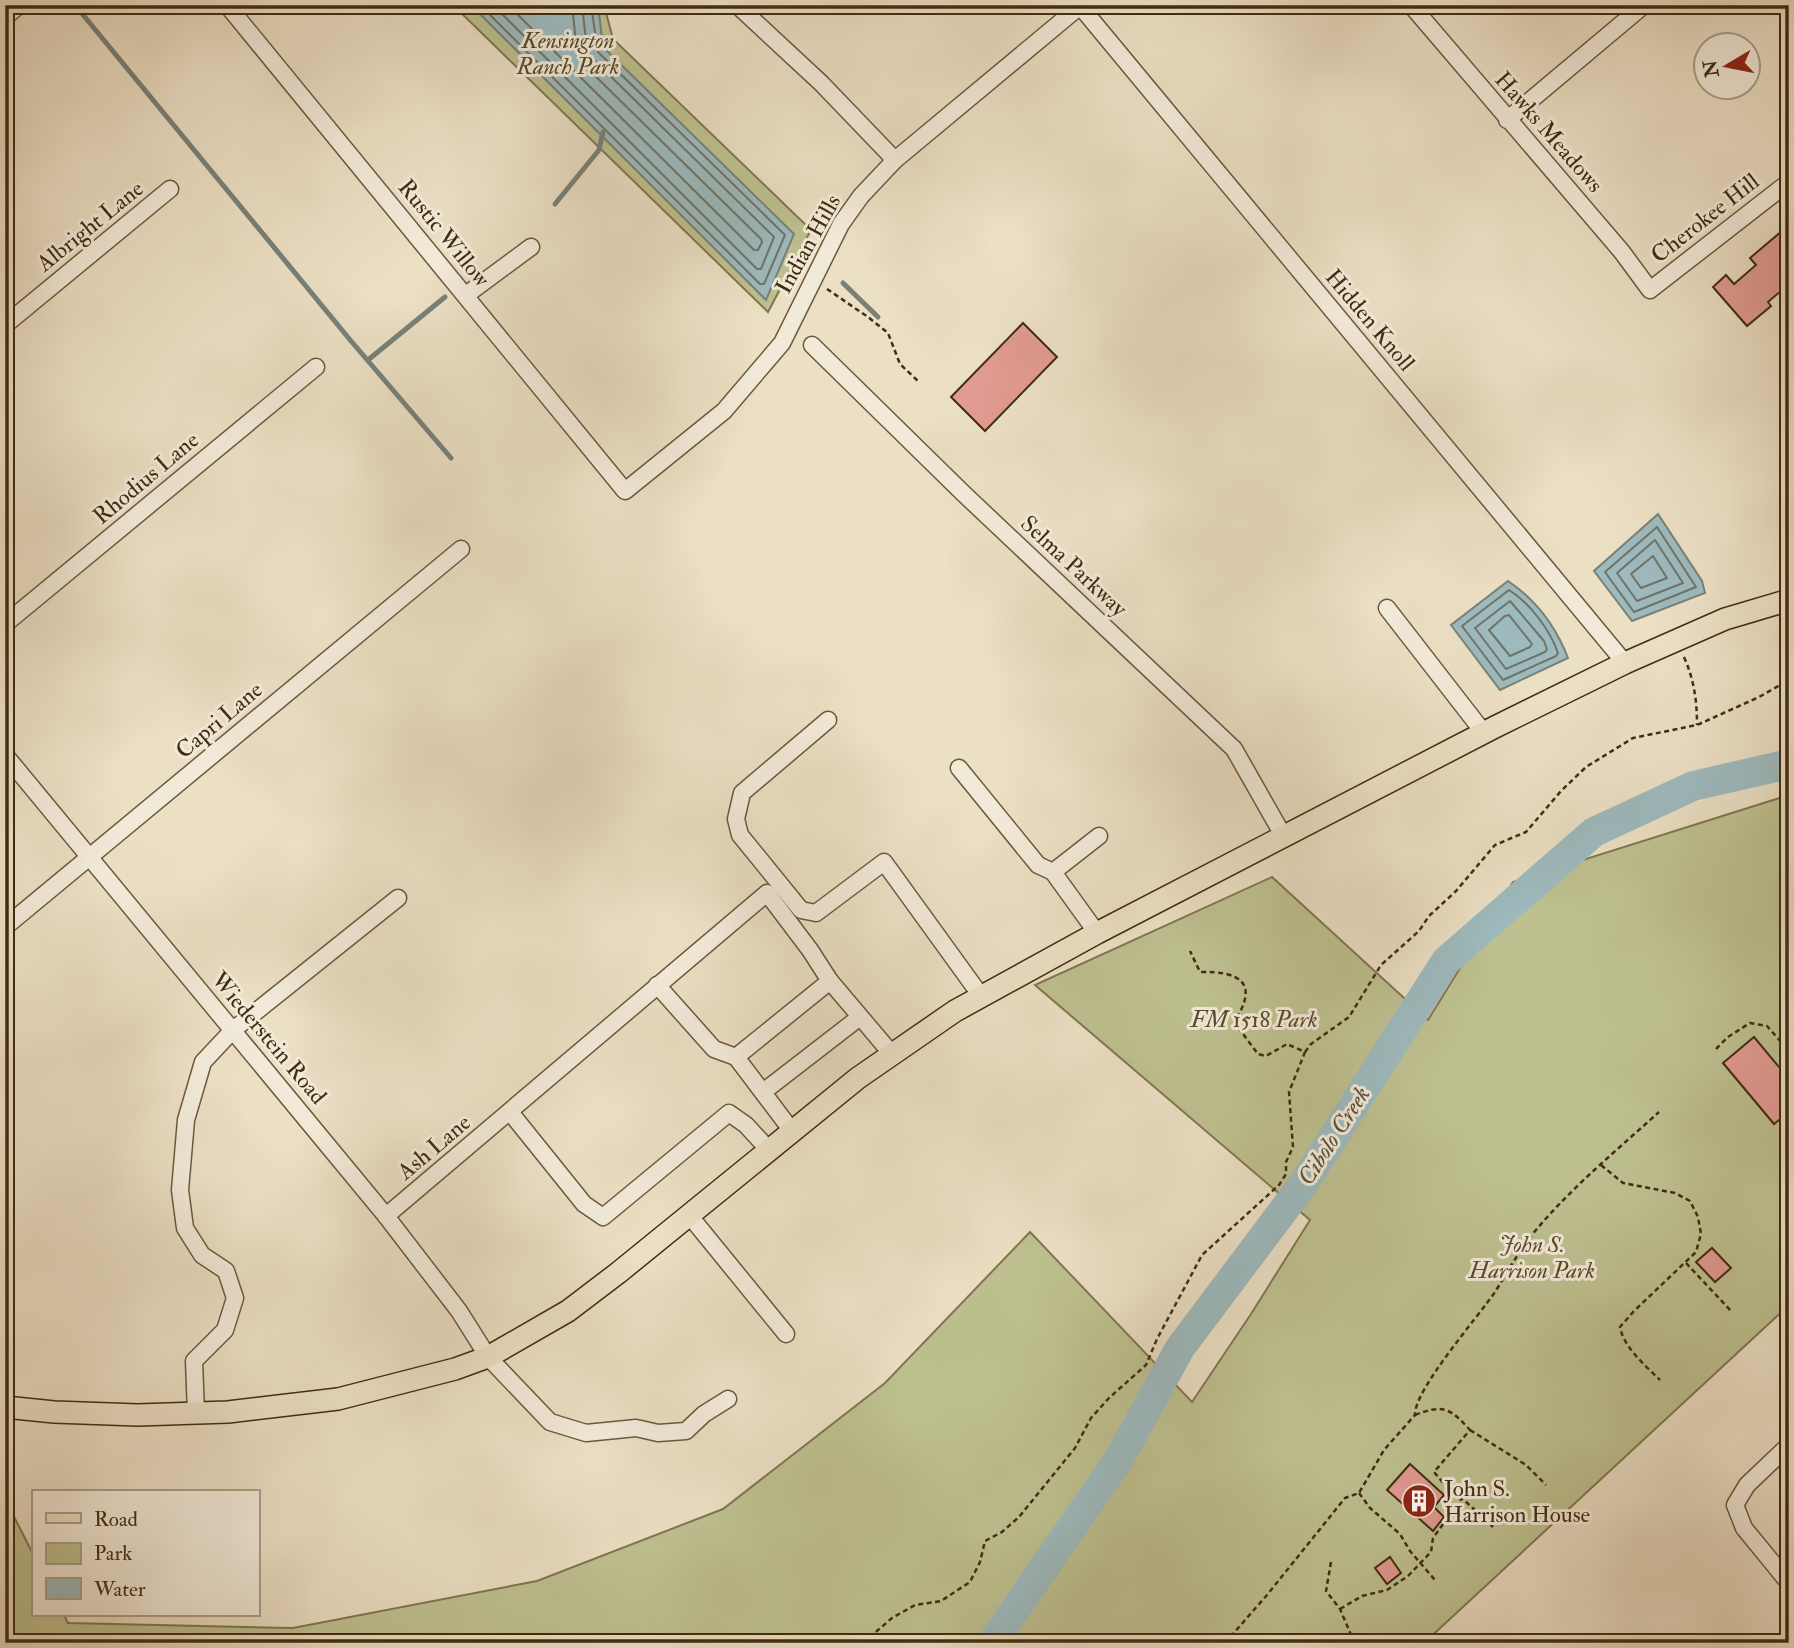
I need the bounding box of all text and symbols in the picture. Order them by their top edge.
park label: Kensington Ranch Park [516,26,619,81]
north arrow [1692,32,1762,102]
text: N [1698,57,1725,80]
street label: Hawks Meadows [1489,65,1610,199]
street label: Cherokee Hill [1645,167,1765,269]
street label: Rustic Willow [392,173,497,293]
street label: Albright Lane [30,174,150,279]
street label: Indian Hills [769,189,847,299]
street label: Hidden Knoll [1319,263,1421,377]
street label: Rhodius Lane [87,425,205,531]
street label: Selma Parkway [1015,509,1134,623]
street label: Capri Lane [170,675,269,766]
street label: Wiederstein Road [204,965,333,1110]
park label: FM 1518 Park [1189,1005,1318,1034]
water label: Cibolo Creek [1291,1081,1377,1191]
street label: Ash Lane [391,1108,477,1187]
park label: John S. Harrison Park [1468,1230,1595,1285]
place label: John S. Harrison House [1443,1474,1591,1529]
building icon: John S. Harrison House [1400,1482,1438,1520]
legend [32,1490,259,1616]
text: Road [94,1506,139,1533]
text: Park [94,1540,132,1567]
text: Water [93,1576,146,1603]

